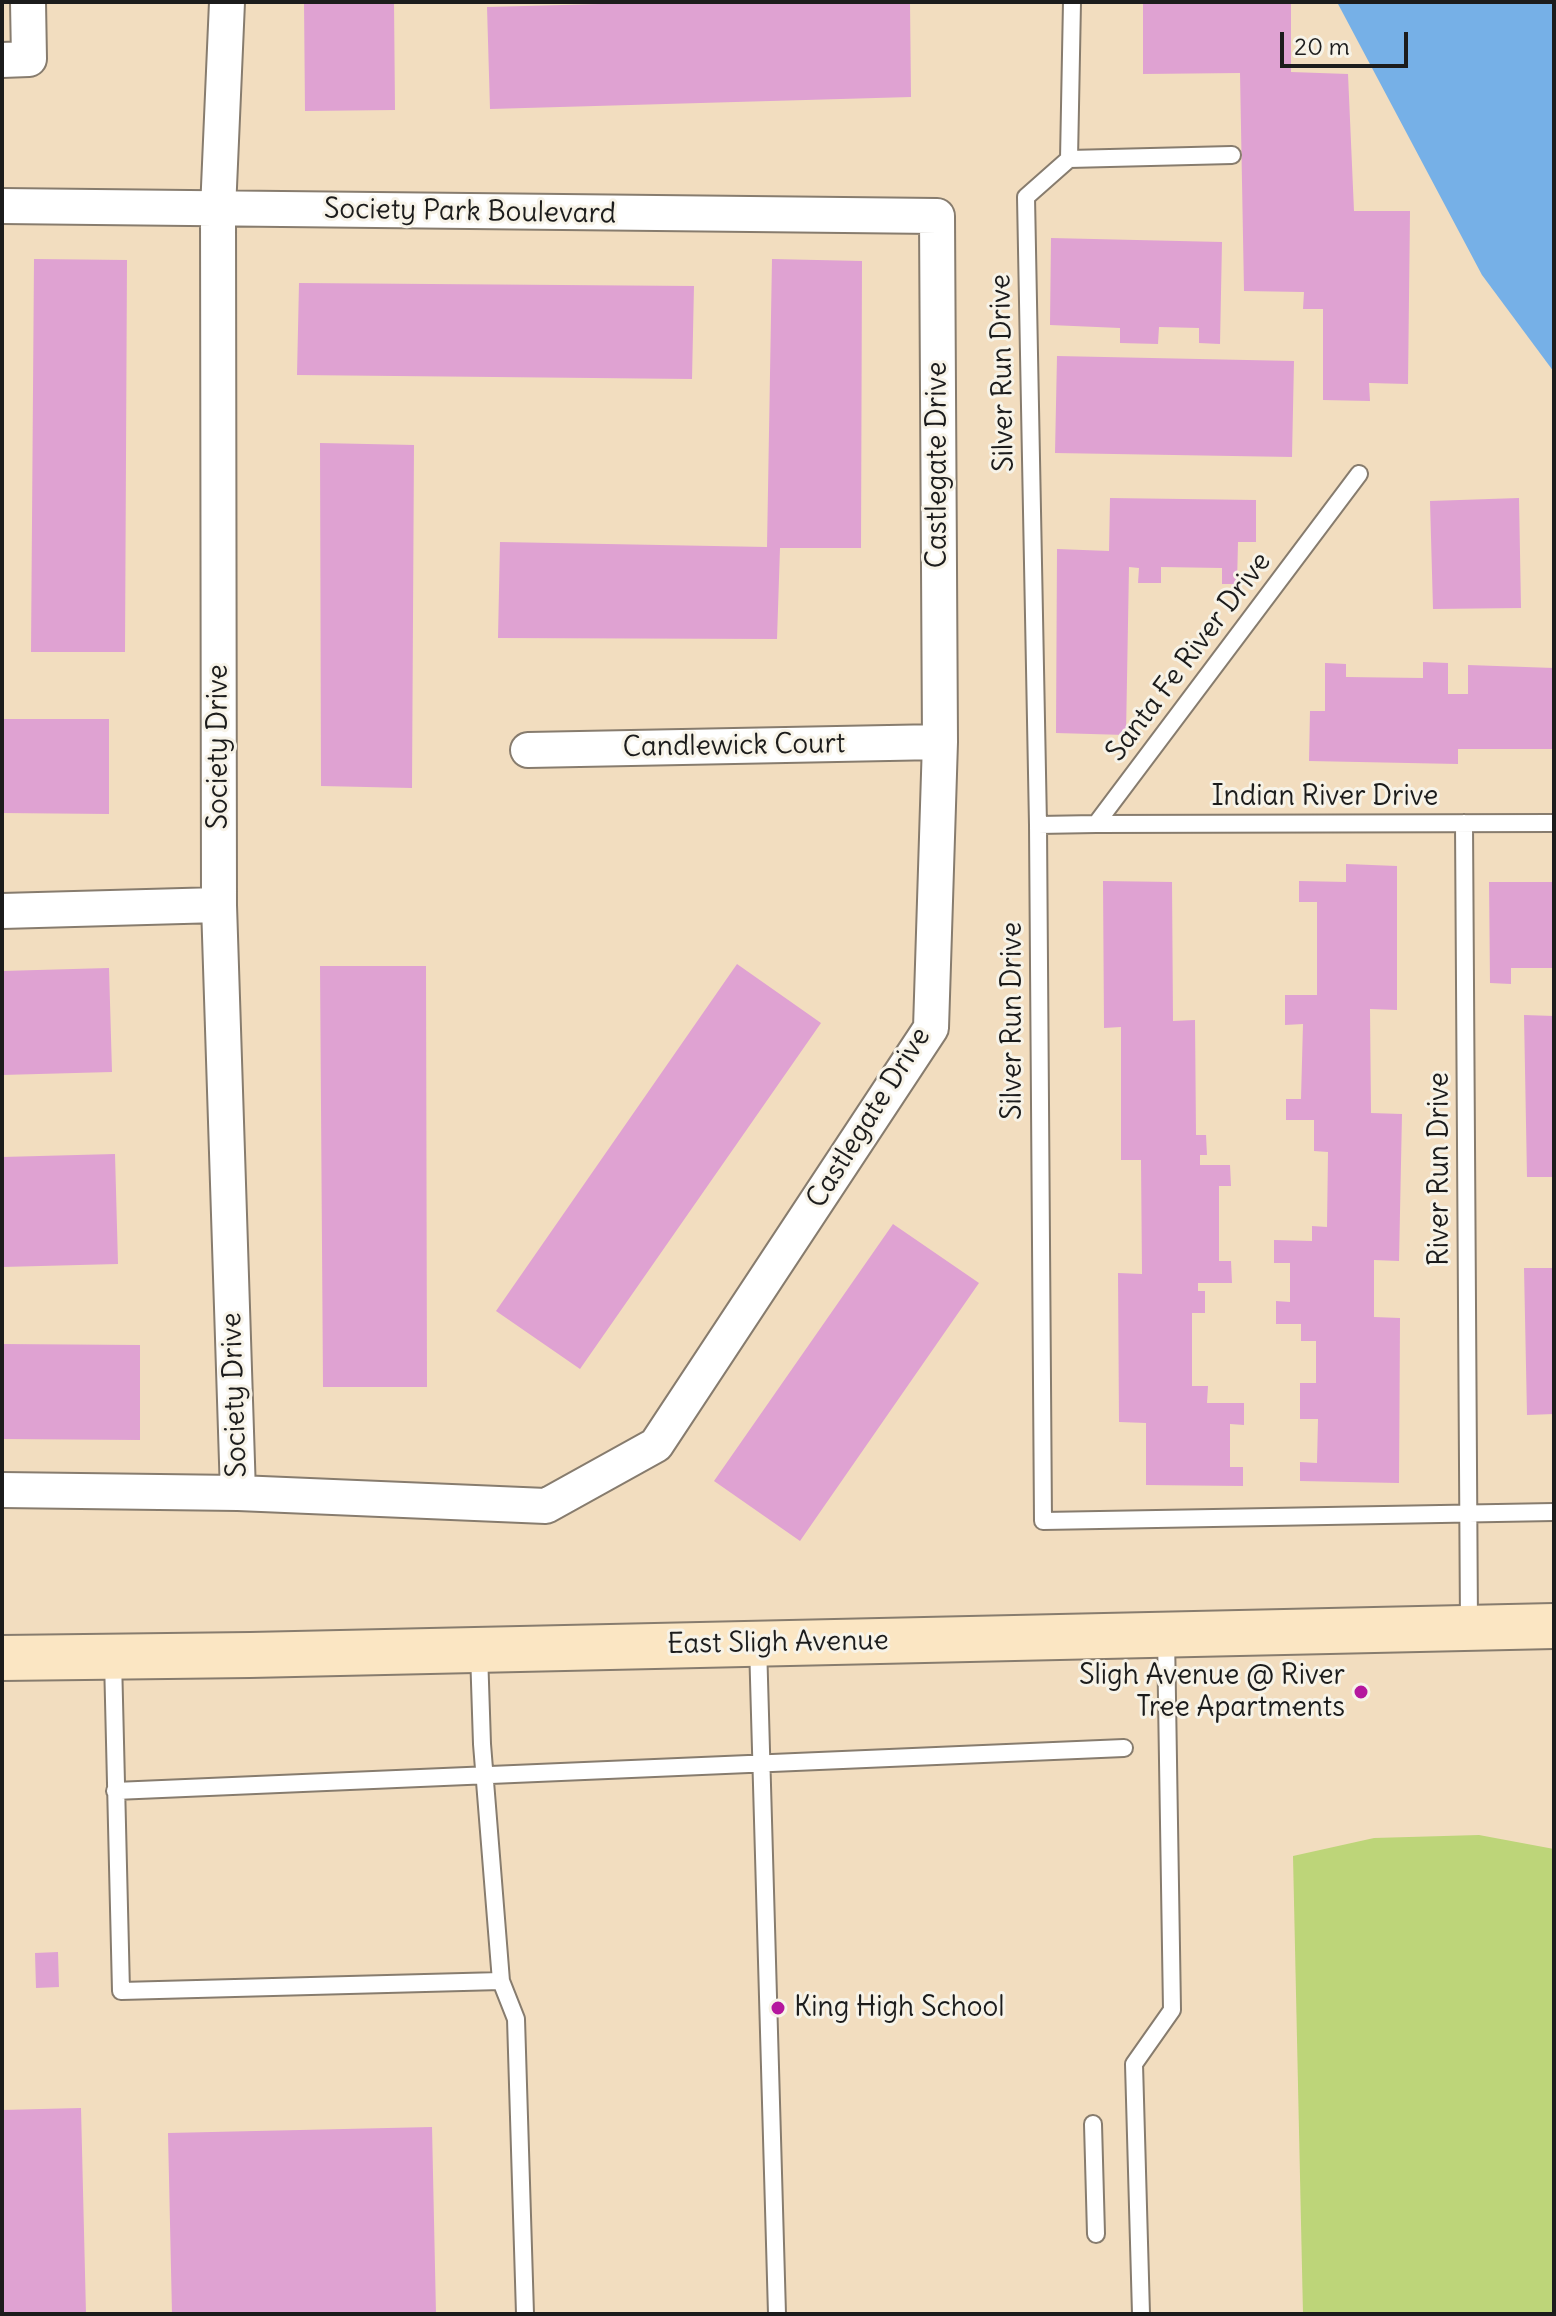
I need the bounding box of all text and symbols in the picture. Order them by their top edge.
scale bar [1284,16,1412,66]
text: 20 m [1294,31,1350,61]
street label: Society Park Boulevard [324,193,616,231]
street label: Silver Run Drive [984,274,1022,472]
street label: Castlegate Drive [921,362,955,568]
street label: Santa Fe River Drive [1100,546,1278,768]
street label: Society Drive [202,664,236,830]
street label: Candlewick Court [622,727,846,765]
street label: Indian River Drive [1212,780,1438,814]
street label: Silver Run Drive [996,922,1030,1120]
street label: Castlegate Drive [800,1022,938,1214]
street label: River Run Drive [1423,1072,1457,1266]
street label: Society Drive [215,1312,255,1478]
street label: East Sligh Avenue [667,1624,889,1662]
place label: Sligh Avenue @ River Tree Apartments [1079,1659,1345,1725]
marker: Sligh Avenue @ River Tree Apartments [1352,1683,1370,1701]
place label: King High School [794,1991,1005,2025]
marker: King High School [769,1999,787,2017]

